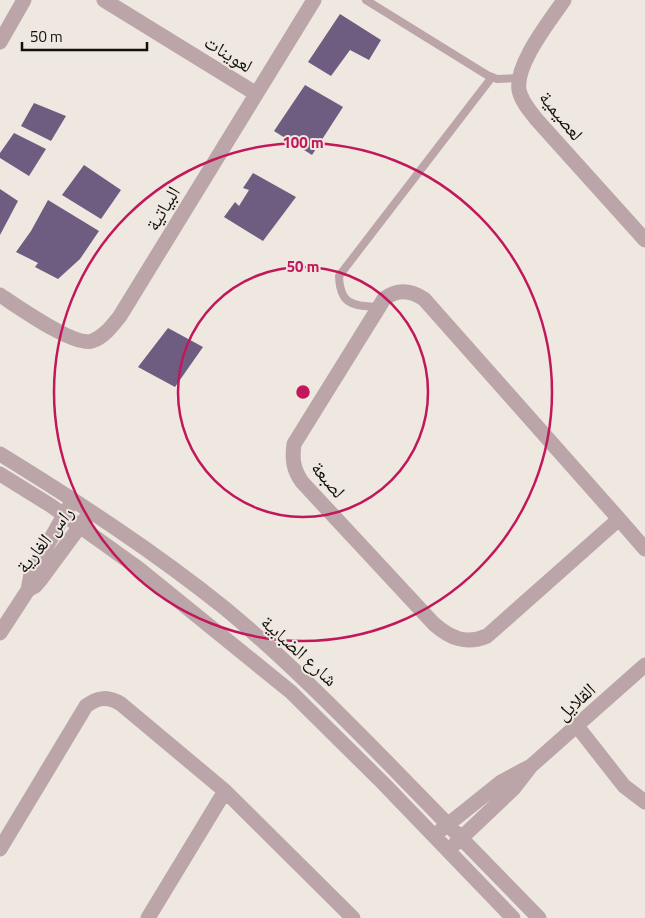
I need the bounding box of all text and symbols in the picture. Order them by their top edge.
scale bar [22,20,148,52]
text: 50 m [30,25,63,48]
street label: لعوينات [199,27,259,79]
street label: لعصيمية [533,84,591,146]
text: 100 m [282,131,324,154]
street label: البياتية [137,180,187,236]
text: 50 m [287,255,319,278]
centre of rings [294,383,312,401]
street label: لصبعة [305,454,353,504]
street label: راس الغارية [8,499,80,579]
street label: شارع الضبابية [255,608,345,692]
street label: القلايل [548,675,602,727]

